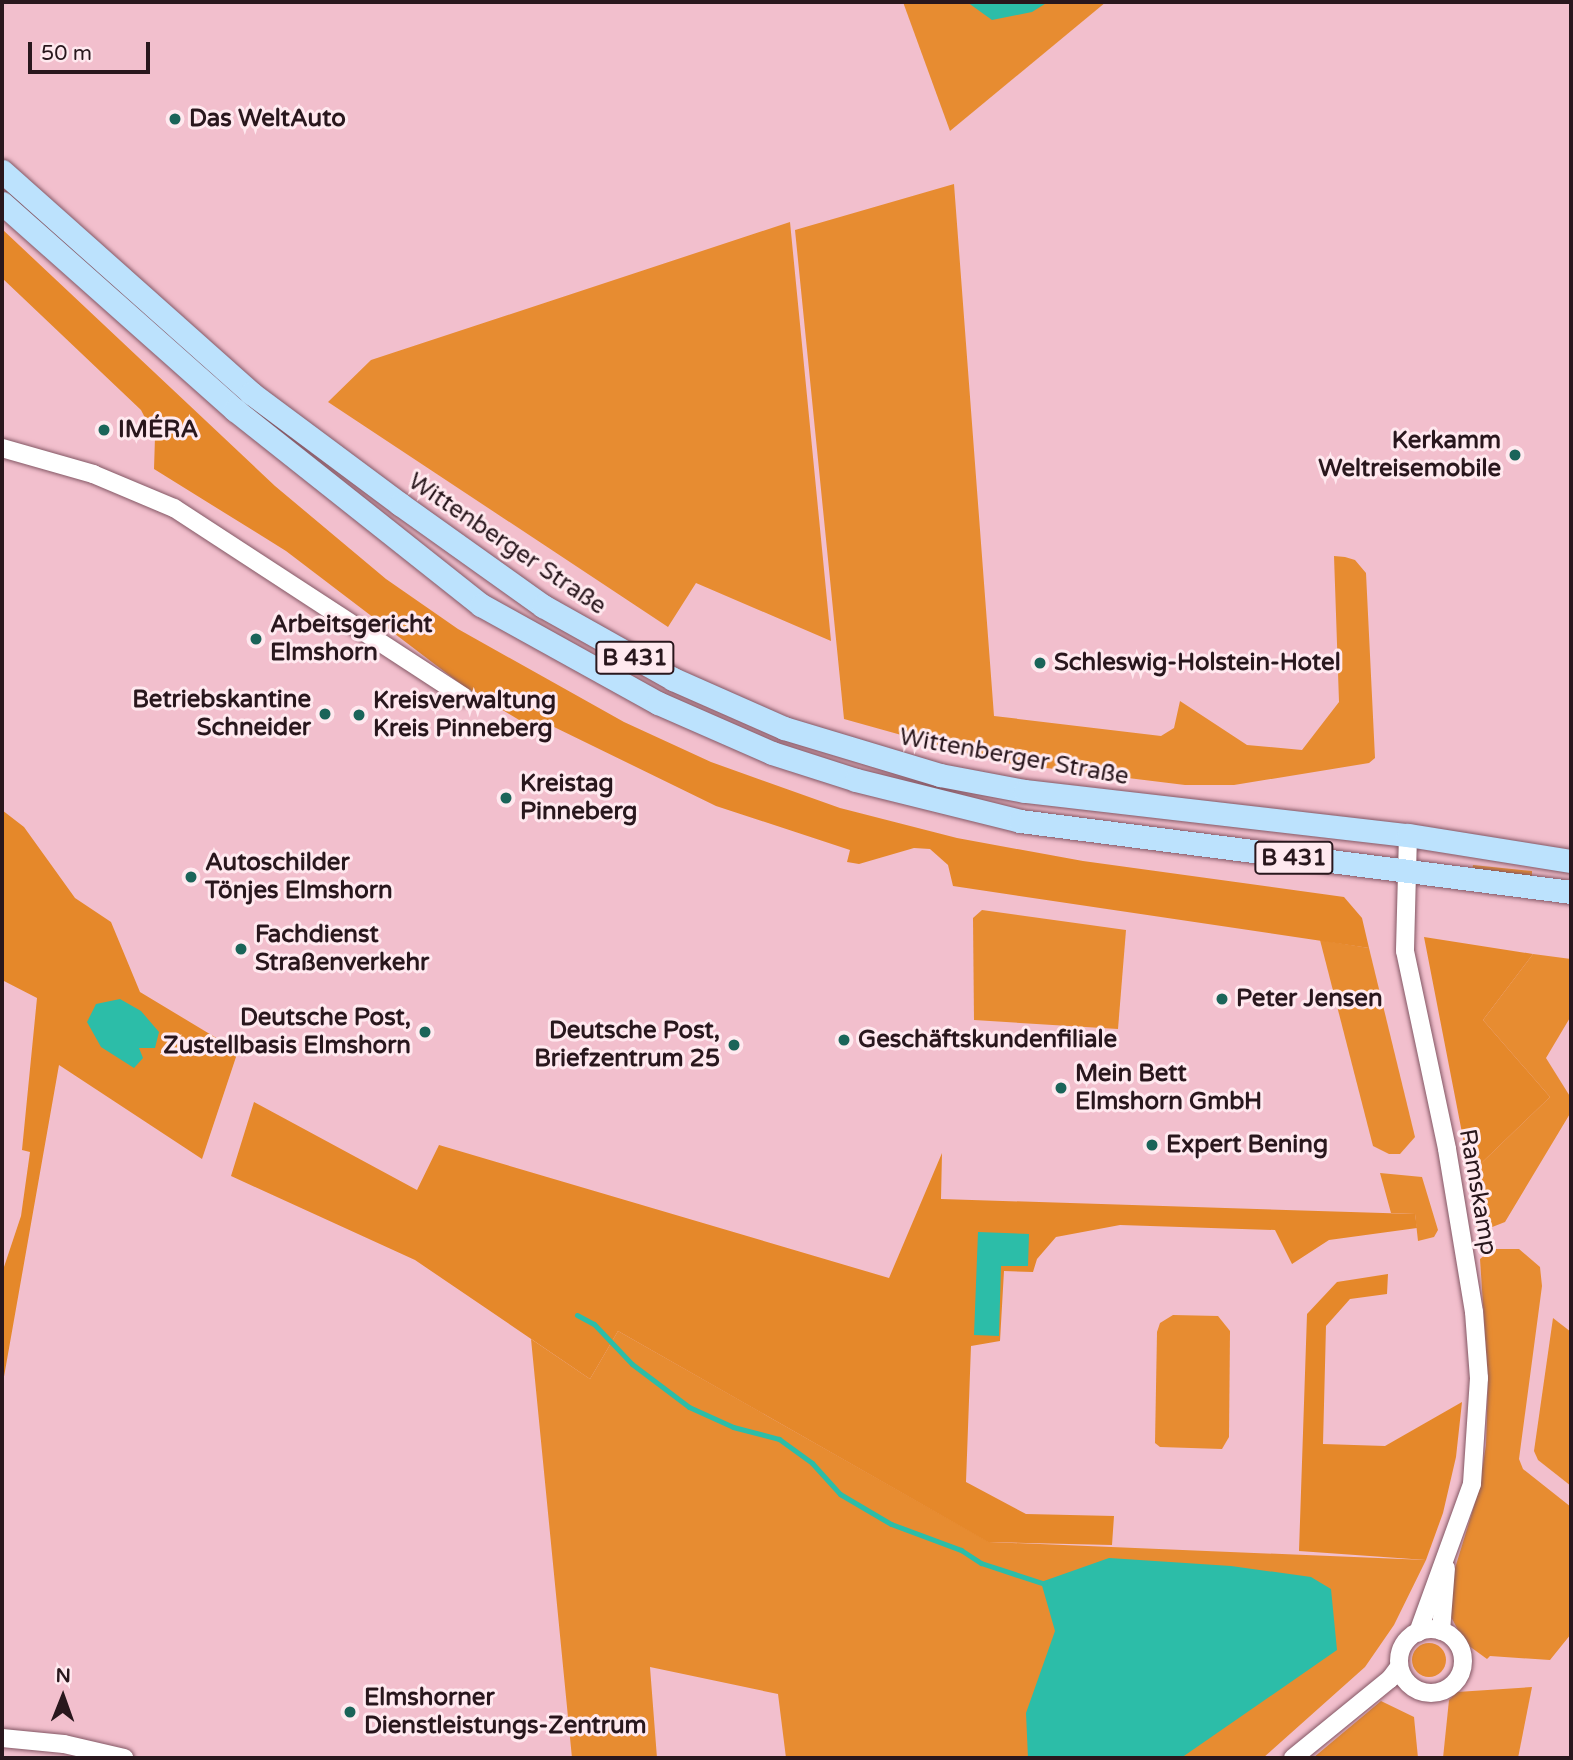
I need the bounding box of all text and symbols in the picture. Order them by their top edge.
scale bar [32,28,154,72]
text: 50 m [41,41,92,66]
place label: Das WeltAuto [189,105,346,133]
marker: Das WeltAuto [167,111,183,127]
place label: IMÉRA [118,416,198,444]
marker: IMÉRA [96,422,112,438]
place label: Kerkamm Weltreisemobile [1318,427,1501,483]
marker: Kerkamm Weltreisemobile [1507,447,1523,463]
street label: Wittenberger Straße [403,467,611,621]
place label: Arbeitsgericht Elmshorn [270,611,433,667]
marker: Arbeitsgericht Elmshorn [248,631,264,647]
road number: B 431 [595,638,675,678]
place label: Schleswig-Holstein-Hotel [1054,649,1341,677]
marker: Schleswig-Holstein-Hotel [1032,655,1048,671]
place label: Betriebskantine Schneider [132,686,311,742]
place label: Kreisverwaltung Kreis Pinneberg [373,687,556,743]
marker: Betriebskantine Schneider [317,706,333,722]
marker: Kreisverwaltung Kreis Pinneberg [351,707,367,723]
street label: Wittenberger Straße [897,723,1131,791]
place label: Kreistag Pinneberg [520,770,637,826]
marker: Kreistag Pinneberg [498,790,514,806]
road number: B 431 [1254,838,1334,878]
place label: Autoschilder Tönjes Elmshorn [205,849,393,905]
marker: Autoschilder Tönjes Elmshorn [183,869,199,885]
place label: Fachdienst Straßenverkehr [255,921,429,977]
marker: Fachdienst Straßenverkehr [233,941,249,957]
place label: Peter Jensen [1236,985,1382,1013]
marker: Peter Jensen [1214,991,1230,1007]
place label: Deutsche Post, Zustellbasis Elmshorn [163,1004,411,1060]
place label: Deutsche Post, Briefzentrum 25 [534,1017,720,1073]
marker: Deutsche Post, Zustellbasis Elmshorn [417,1024,433,1040]
place label: Geschäftskundenfiliale [858,1026,1117,1054]
marker: Geschäftskundenfiliale [836,1032,852,1048]
marker: Deutsche Post, Briefzentrum 25 [726,1037,742,1053]
place label: Mein Bett Elmshorn GmbH [1075,1060,1262,1116]
marker: Mein Bett Elmshorn GmbH [1053,1080,1069,1096]
street label: Ramskamp [1453,1127,1503,1257]
place label: Expert Bening [1166,1131,1328,1159]
marker: Expert Bening [1144,1137,1160,1153]
north arrow [28,1662,98,1732]
text: N [56,1665,71,1687]
place label: Elmshorner Dienstleistungs-Zentrum [364,1684,647,1740]
marker: Elmshorner Dienstleistungs-Zentrum [342,1704,358,1720]

